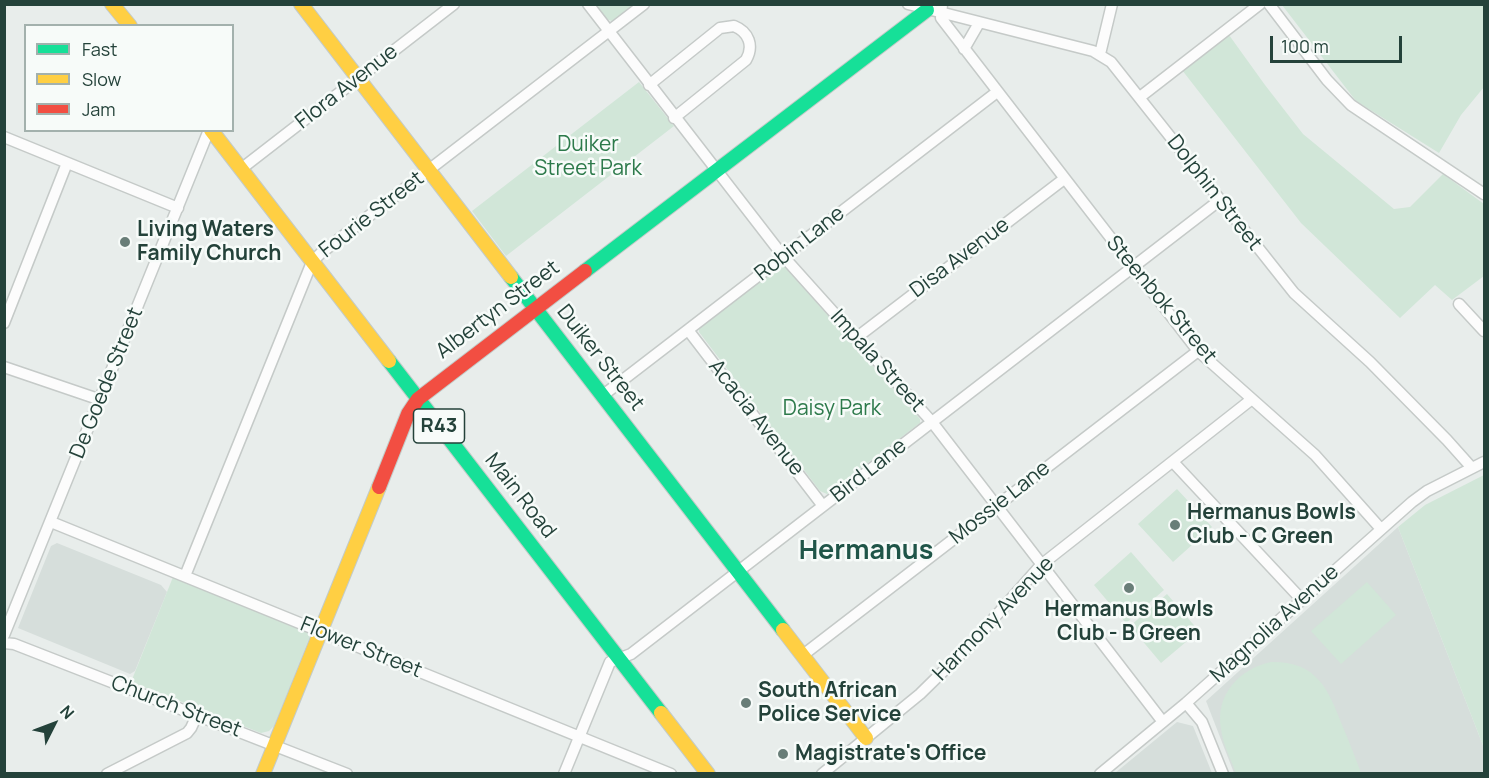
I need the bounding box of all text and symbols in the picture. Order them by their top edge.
legend [24,24,234,132]
scale bar [1273,24,1405,62]
text: 100 m [1281,34,1329,58]
text: Fast [82,37,117,61]
street label: Flora Avenue [291,39,403,135]
text: Slow [82,67,121,91]
text: Jam [82,97,116,121]
street label: Dolphin Street [1161,130,1267,256]
park label: Duiker Street Park [534,132,642,182]
street label: Fourie Street [315,166,429,264]
street label: Robin Lane [750,201,850,287]
street label: Disa Avenue [905,212,1015,304]
place label: Living Waters Family Church [137,217,281,267]
street label: Steenbok Street [1100,231,1222,369]
marker: Living Waters Family Church [118,235,132,249]
street label: Albertyn Street [431,255,565,365]
street label: Duiker Street [551,300,649,416]
street label: De Goede Street [65,304,149,462]
street label: Impala Street [824,305,930,417]
street label: Acacia Avenue [703,355,809,481]
park label: Daisy Park [783,396,881,422]
road number: R43 [414,409,464,443]
street label: Bird Lane [826,434,912,508]
street label: Main Road [479,449,561,543]
street label: Mossie Lane [945,456,1055,550]
place label: Hermanus Bowls Club - C Green [1187,500,1356,550]
marker: Hermanus Bowls Club - C Green [1168,518,1182,532]
district label: Hermanus [799,535,933,567]
street label: Harmony Avenue [928,552,1060,686]
street label: Magnolia Avenue [1206,560,1344,688]
marker: Hermanus Bowls Club - B Green [1122,581,1136,595]
place label: Hermanus Bowls Club - B Green [1045,597,1213,647]
street label: Flower Street [297,612,425,684]
street label: Church Street [107,671,245,743]
place label: South African Police Service [758,678,901,728]
north arrow [24,694,84,754]
marker: South African Police Service [739,696,753,710]
text: N [55,700,79,724]
place label: Magistrate's Office [795,741,986,767]
marker: Magistrate's Office [776,747,790,761]

